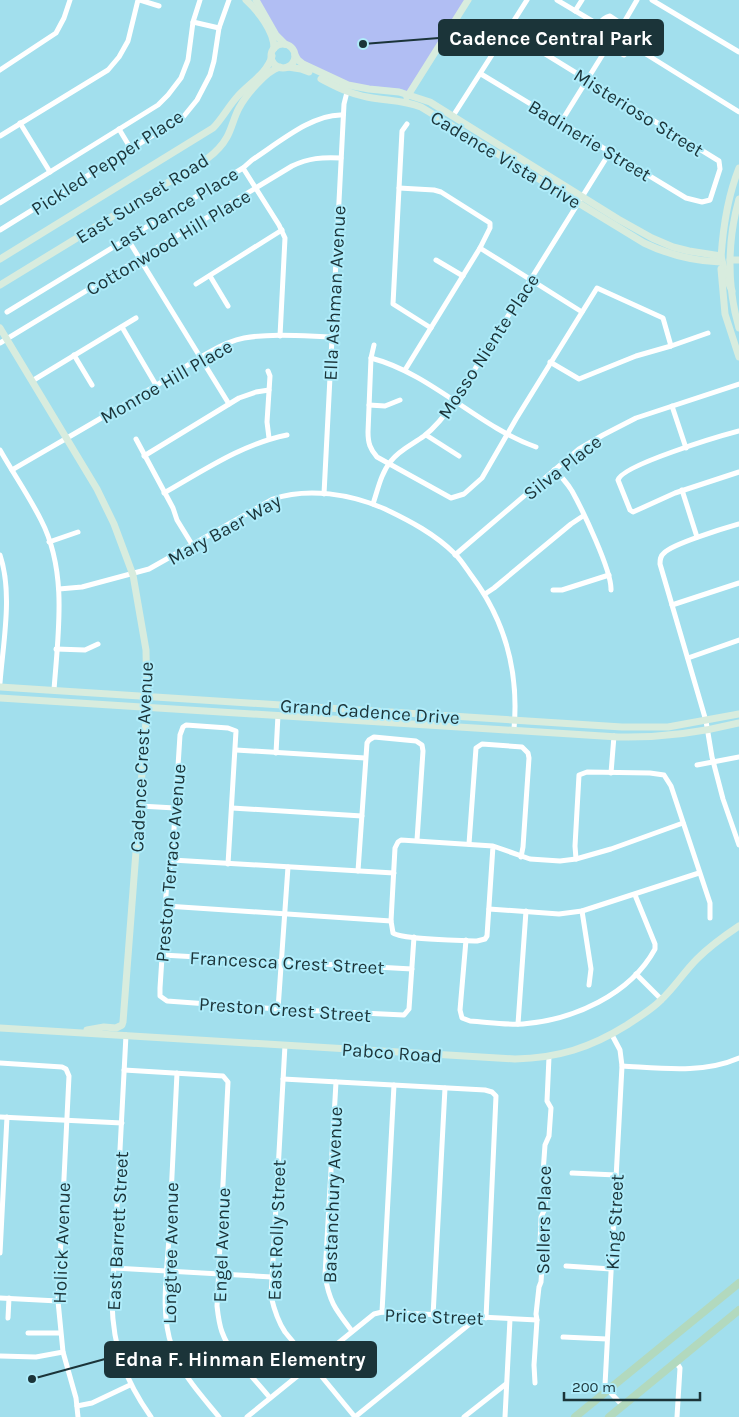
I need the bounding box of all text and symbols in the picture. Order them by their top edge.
callout: Cadence Central Park [439,20,663,55]
text: Cadence Central Park [449,27,653,50]
street label: Misterioso Street [570,64,707,162]
street label: Badinerie Street [524,96,655,186]
street label: Pickled Pepper Place [27,105,188,220]
street label: Cadence Vista Drive [426,106,585,213]
street label: East Sunset Road [72,149,213,249]
street label: Last Dance Place [107,163,242,257]
street label: Cottonwood Hill Place [82,185,255,301]
street label: Ella Ashman Avenue [319,205,351,381]
street label: Mosso Niente Place [434,270,544,423]
street label: Monroe Hill Place [97,335,236,429]
street label: Silva Place [519,431,606,505]
street label: Mary Baer Way [164,490,285,570]
street label: Cadence Crest Avenue [126,661,158,853]
street label: Grand Cadence Drive [279,695,460,729]
street label: Preston Terrace Avenue [151,763,191,963]
street label: Francesca Crest Street [189,947,385,979]
street label: Preston Crest Street [198,993,372,1027]
street label: Pabco Road [341,1039,443,1067]
street label: Bastanchury Avenue [319,1106,347,1284]
street label: East Barrett Street [103,1151,133,1311]
street label: East Rolly Street [264,1159,290,1301]
street label: Sellers Place [532,1165,556,1275]
street label: King Street [601,1174,628,1271]
street label: Holick Avenue [49,1182,75,1304]
street label: Longtree Avenue [159,1182,183,1324]
street label: Engel Avenue [209,1187,235,1303]
street label: Price Street [384,1304,484,1330]
callout: Edna F. Hinman Elementry [105,1342,376,1377]
text: Edna F. Hinman Elementry [114,1348,366,1371]
scale bar [564,1370,700,1402]
text: 200 m [572,1378,616,1396]

